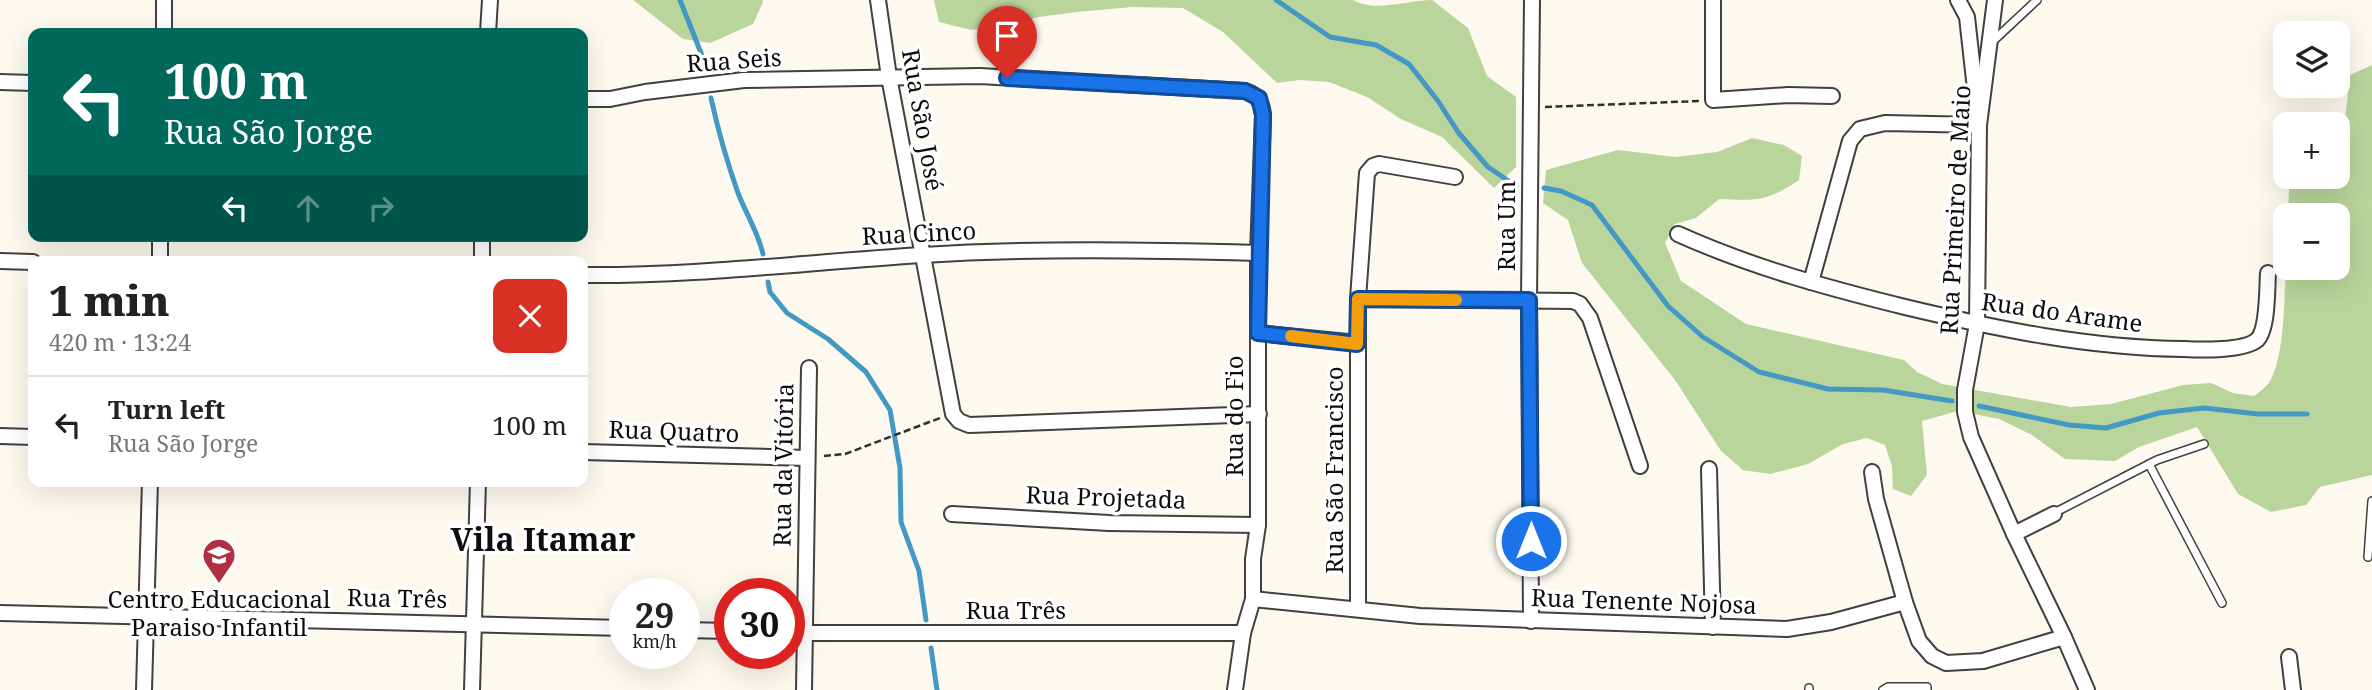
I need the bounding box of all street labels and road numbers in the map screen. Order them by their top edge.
street label: Rua Seis [685,40,783,79]
street label: Rua São José [895,46,952,193]
street label: Rua Primeiro de Maio [1931,84,1978,336]
street label: Rua Um [1489,180,1522,271]
street label: Rua Cinco [861,213,977,252]
street label: Rua do Arame [1980,284,2145,339]
street label: Rua do Fio [1217,355,1250,477]
street label: Rua São Francisco [1317,366,1350,574]
street label: Rua da Vitória [765,383,800,547]
street label: Rua Quatro [608,412,740,449]
street label: Rua Projetada [1025,477,1187,516]
street label: Rua Três [347,580,448,615]
street label: Rua Tenente Nojosa [1531,580,1758,621]
street label: Rua Três [966,593,1066,626]

